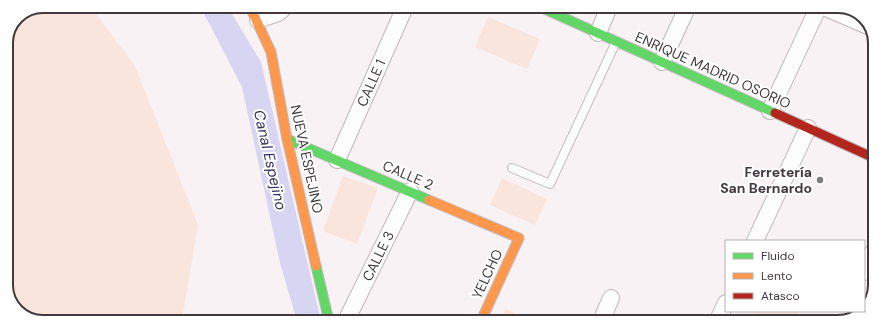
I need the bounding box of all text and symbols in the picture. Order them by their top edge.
street label: ENRIQUE MADRID OSORIO [632,27,794,113]
street label: CALLE 1 [353,57,389,109]
street label: NUEVA ESPEJINO [287,103,327,215]
water label: Canal Espejino [249,108,291,212]
street label: CALLE 2 [380,156,436,194]
place label: Ferretería San Bernardo [720,163,812,197]
marker: Ferretería San Bernardo [815,175,825,185]
street label: CALLE 3 [358,228,398,284]
legend [725,240,865,312]
street label: YELCHO [468,246,506,302]
text: Fluido [761,248,795,264]
text: Lento [761,268,792,284]
text: Atasco [761,288,800,304]

